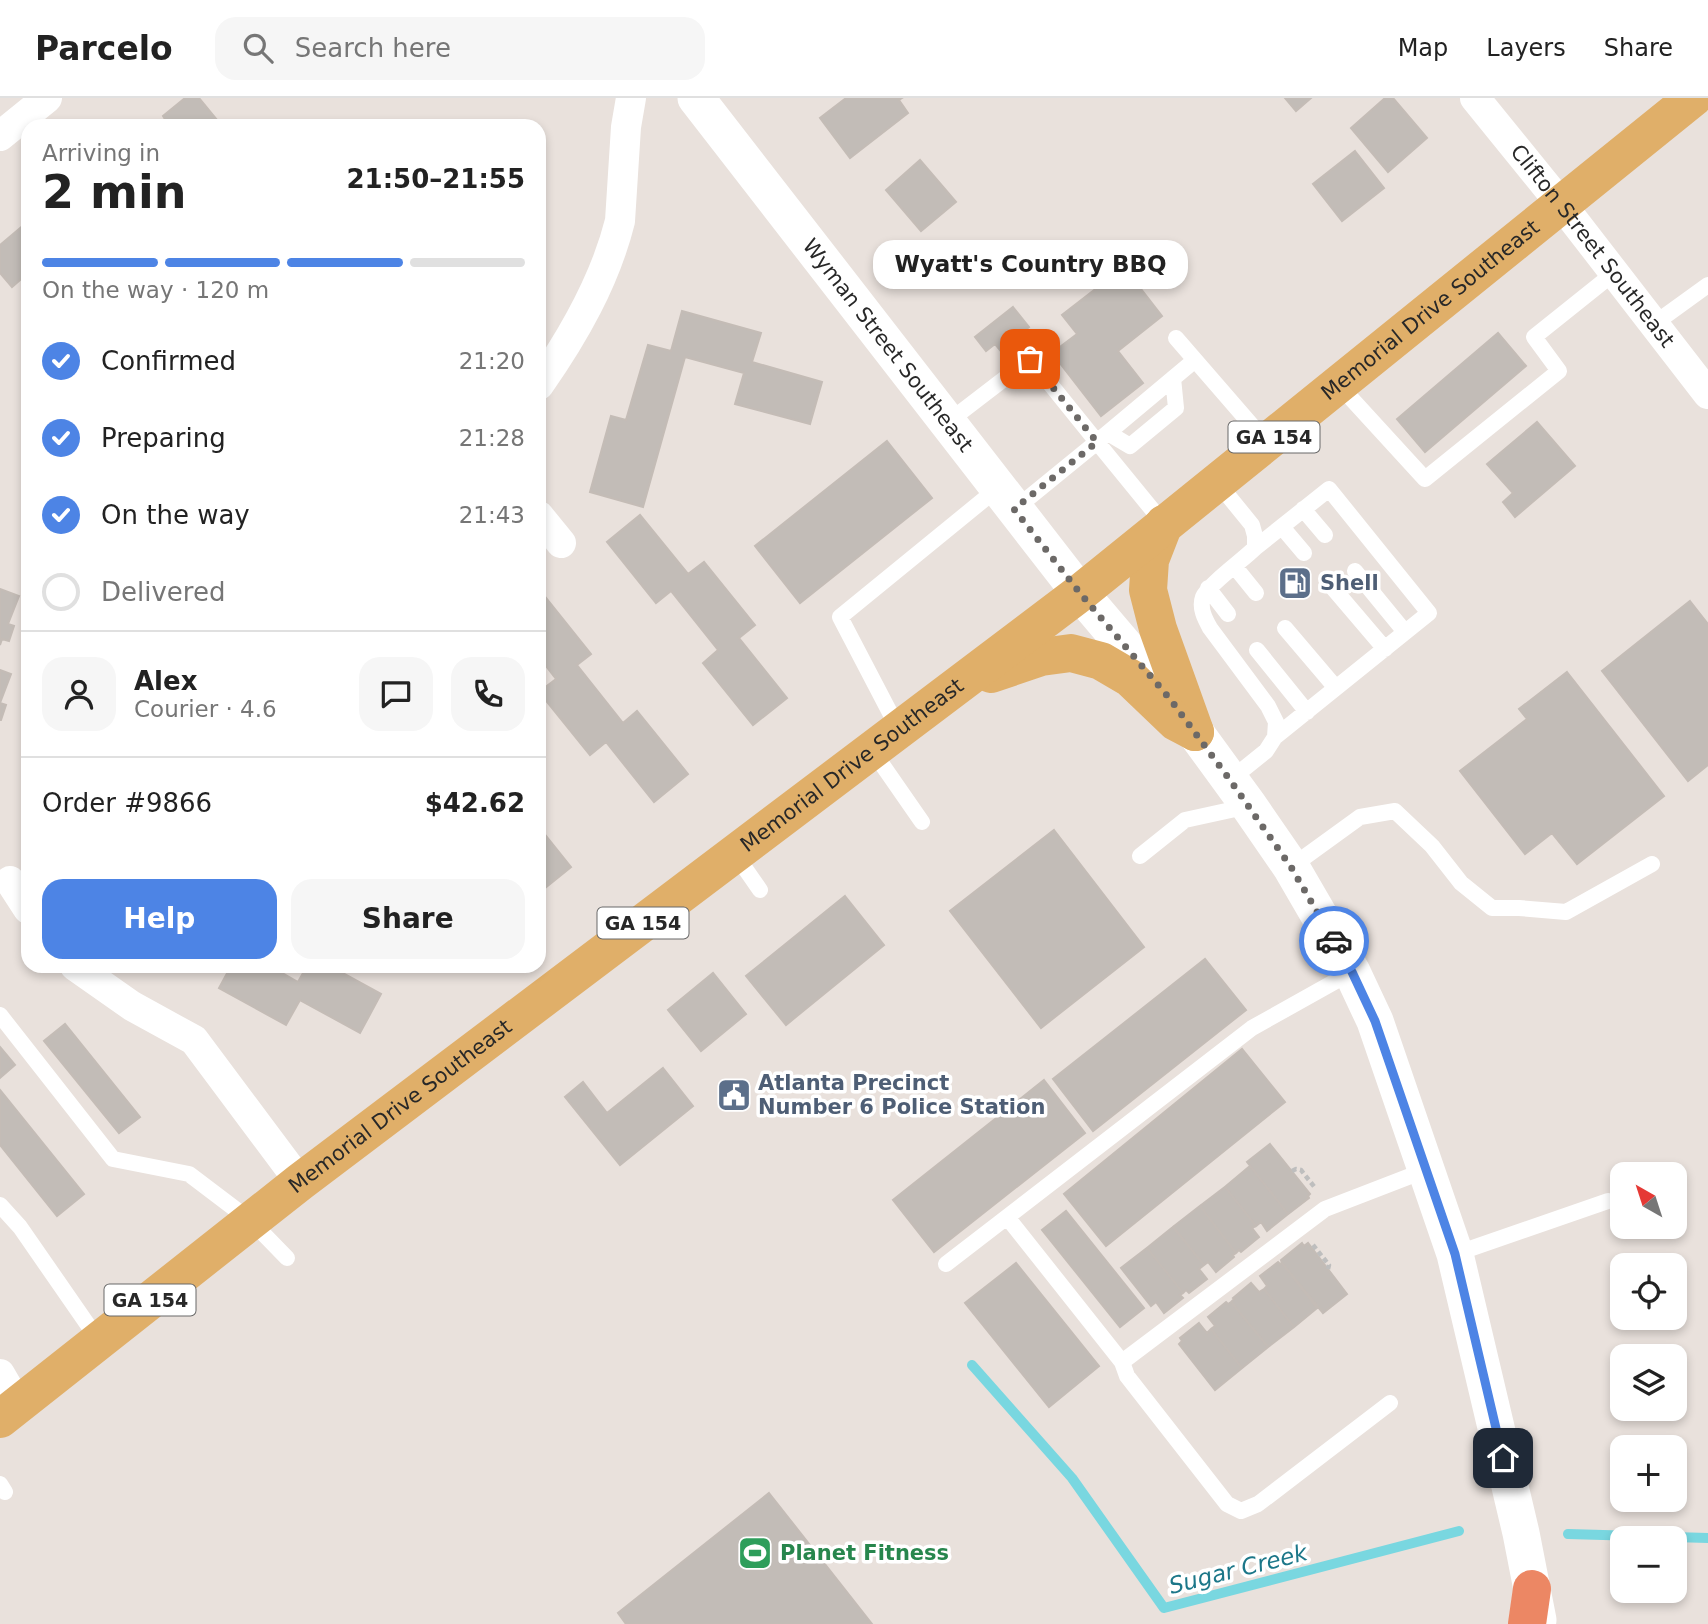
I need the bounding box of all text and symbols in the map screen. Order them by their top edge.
search box [215,17,705,80]
text: Parcelo [35,29,173,68]
icon: search [239,29,277,67]
text: Search here [295,33,451,63]
text: Map [1398,34,1448,62]
text: Layers [1486,34,1566,62]
text: Share [1604,34,1673,62]
text: Arriving in [42,140,160,166]
street label: Clifton Street Southeast [1506,140,1679,352]
text: 21:50–21:55 [346,164,525,194]
text: 2 min [42,165,186,219]
street label: Memorial Drive Southeast [1317,215,1544,405]
street label: Wyman Street Southeast [798,234,978,456]
callout: Wyatt's Country BBQ [872,240,1188,289]
text: Wyatt's Country BBQ [895,251,1167,277]
text: On the way · 120 m [42,277,269,303]
pin [1000,329,1060,389]
icon: bag [1011,340,1049,378]
icon: check [42,342,80,380]
text: Confirmed [101,346,236,376]
text: 21:20 [459,348,525,374]
icon: check [42,419,80,457]
road number: GA 154 [1228,422,1320,452]
text: Preparing [101,423,226,453]
text: 21:28 [459,425,525,451]
icon: check [42,496,80,534]
text: On the way [101,500,250,530]
text: 21:43 [459,502,525,528]
fuel station icon: Shell [1276,564,1314,602]
place label: Shell [1320,571,1379,595]
text: Delivered [101,577,225,607]
button: person [42,657,116,731]
button: chat [359,657,433,731]
button: phone [451,657,525,731]
text: Alex [134,666,197,696]
street label: Memorial Drive Southeast [736,673,968,857]
text: Courier · 4.6 [134,696,277,722]
text: Order #9866 [42,788,212,818]
text: $42.62 [425,788,525,818]
button: Help [42,879,277,959]
button: Share [291,879,525,959]
courier [1299,906,1369,976]
road number: GA 154 [598,908,688,938]
icon: car [1315,922,1353,960]
street label: Memorial Drive Southeast [284,1014,516,1198]
place label: Atlanta Precinct Number 6 Police Station [758,1071,1045,1119]
public building icon: Atlanta Precinct Number 6 Police Station [715,1076,753,1114]
north arrow [1610,1162,1687,1239]
map controls [1610,1162,1687,1603]
button: locate [1610,1253,1687,1330]
road number: GA 154 [104,1284,196,1316]
button: layers [1610,1344,1687,1421]
pin [1473,1428,1533,1488]
button: + [1610,1435,1687,1512]
icon: home [1484,1439,1522,1477]
button: − [1610,1526,1687,1603]
sports icon: Planet Fitness [736,1534,774,1572]
water label: Sugar Creek [1166,1539,1312,1599]
place label: Planet Fitness [780,1541,949,1565]

